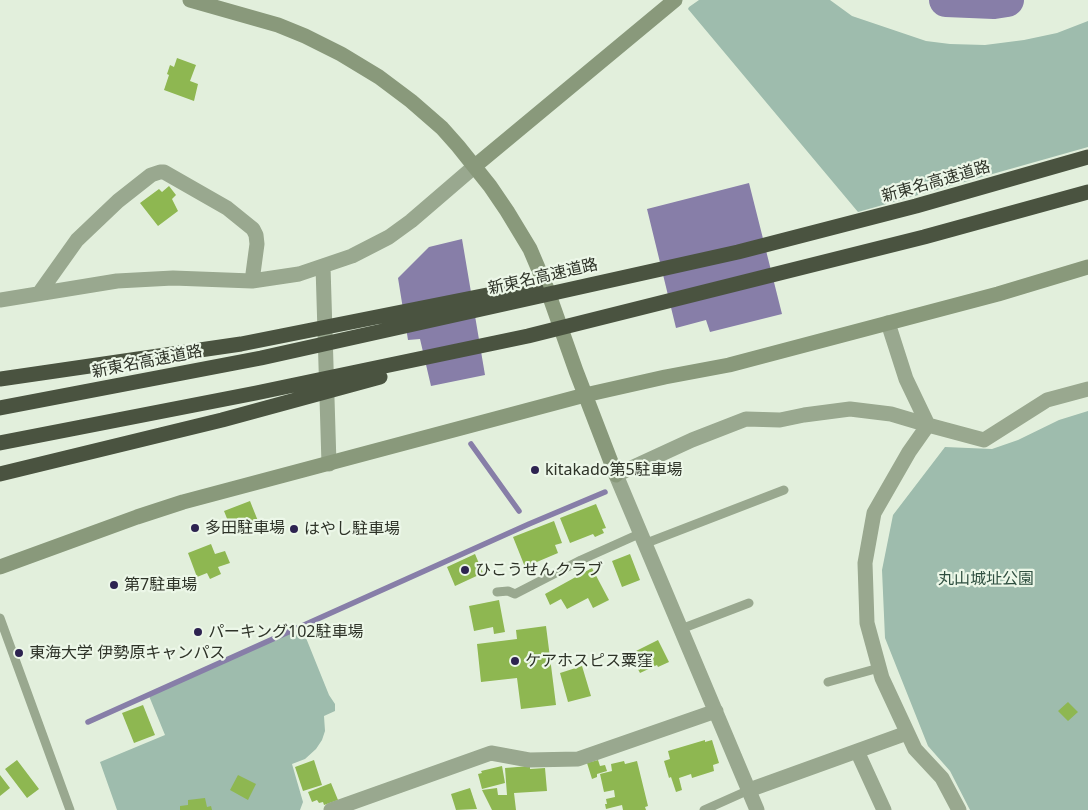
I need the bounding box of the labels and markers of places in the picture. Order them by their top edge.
place label: kitakado第5駐車場 [545,460,683,480]
marker: kitakado第5駐車場 [529,464,541,476]
place label: 多田駐車場 [205,518,285,538]
place label: はやし駐車場 [304,519,400,539]
marker: 多田駐車場 [189,522,201,534]
marker: はやし駐車場 [288,523,300,535]
place label: ひこうせんクラブ [475,560,603,580]
marker: ひこうせんクラブ [459,564,471,576]
place label: 第7駐車場 [124,575,197,595]
marker: 第7駐車場 [108,579,120,591]
place label: パーキング102駐車場 [208,622,363,642]
marker: パーキング102駐車場 [192,626,204,638]
place label: 東海大学 伊勢原キャンパス [29,643,225,663]
marker: 東海大学 伊勢原キャンパス [13,647,25,659]
place label: ケアホスピス粟窪 [525,651,653,671]
marker: ケアホスピス粟窪 [509,655,521,667]

